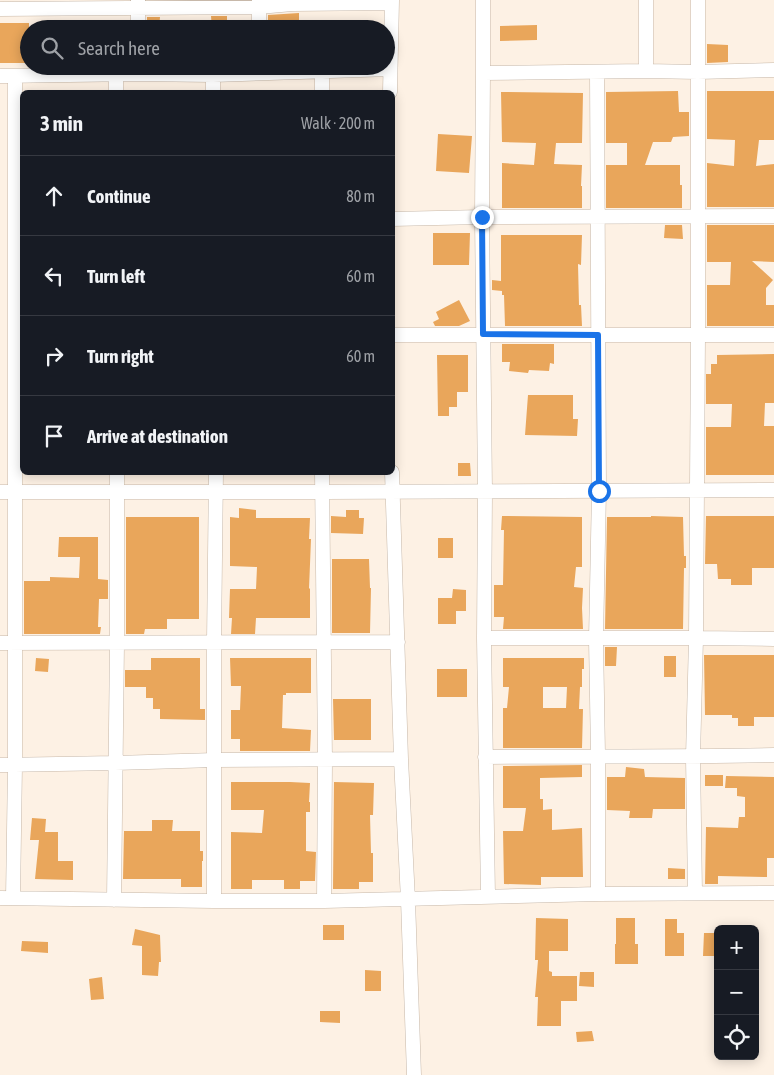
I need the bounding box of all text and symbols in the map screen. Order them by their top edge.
search box [20,20,395,75]
icon: search [38,34,66,62]
text: Search here [78,37,160,59]
text: 3 min [40,111,83,135]
text: Walk · 200 m [301,114,375,132]
icon: ahead [40,182,68,210]
text: Continue [87,185,151,207]
text: 80 m [346,187,375,205]
route end [471,206,494,229]
icon: left [40,262,68,290]
text: Turn left [87,265,145,287]
text: 60 m [346,267,375,285]
icon: right [40,342,68,370]
text: Turn right [87,345,154,367]
text: 60 m [346,347,375,365]
icon: arrive [40,422,68,450]
text: Arrive at destination [87,425,228,447]
route start [588,480,611,503]
map controls [714,925,759,1060]
button: + [714,925,759,970]
button: − [714,970,759,1015]
button: locate [714,1015,759,1060]

